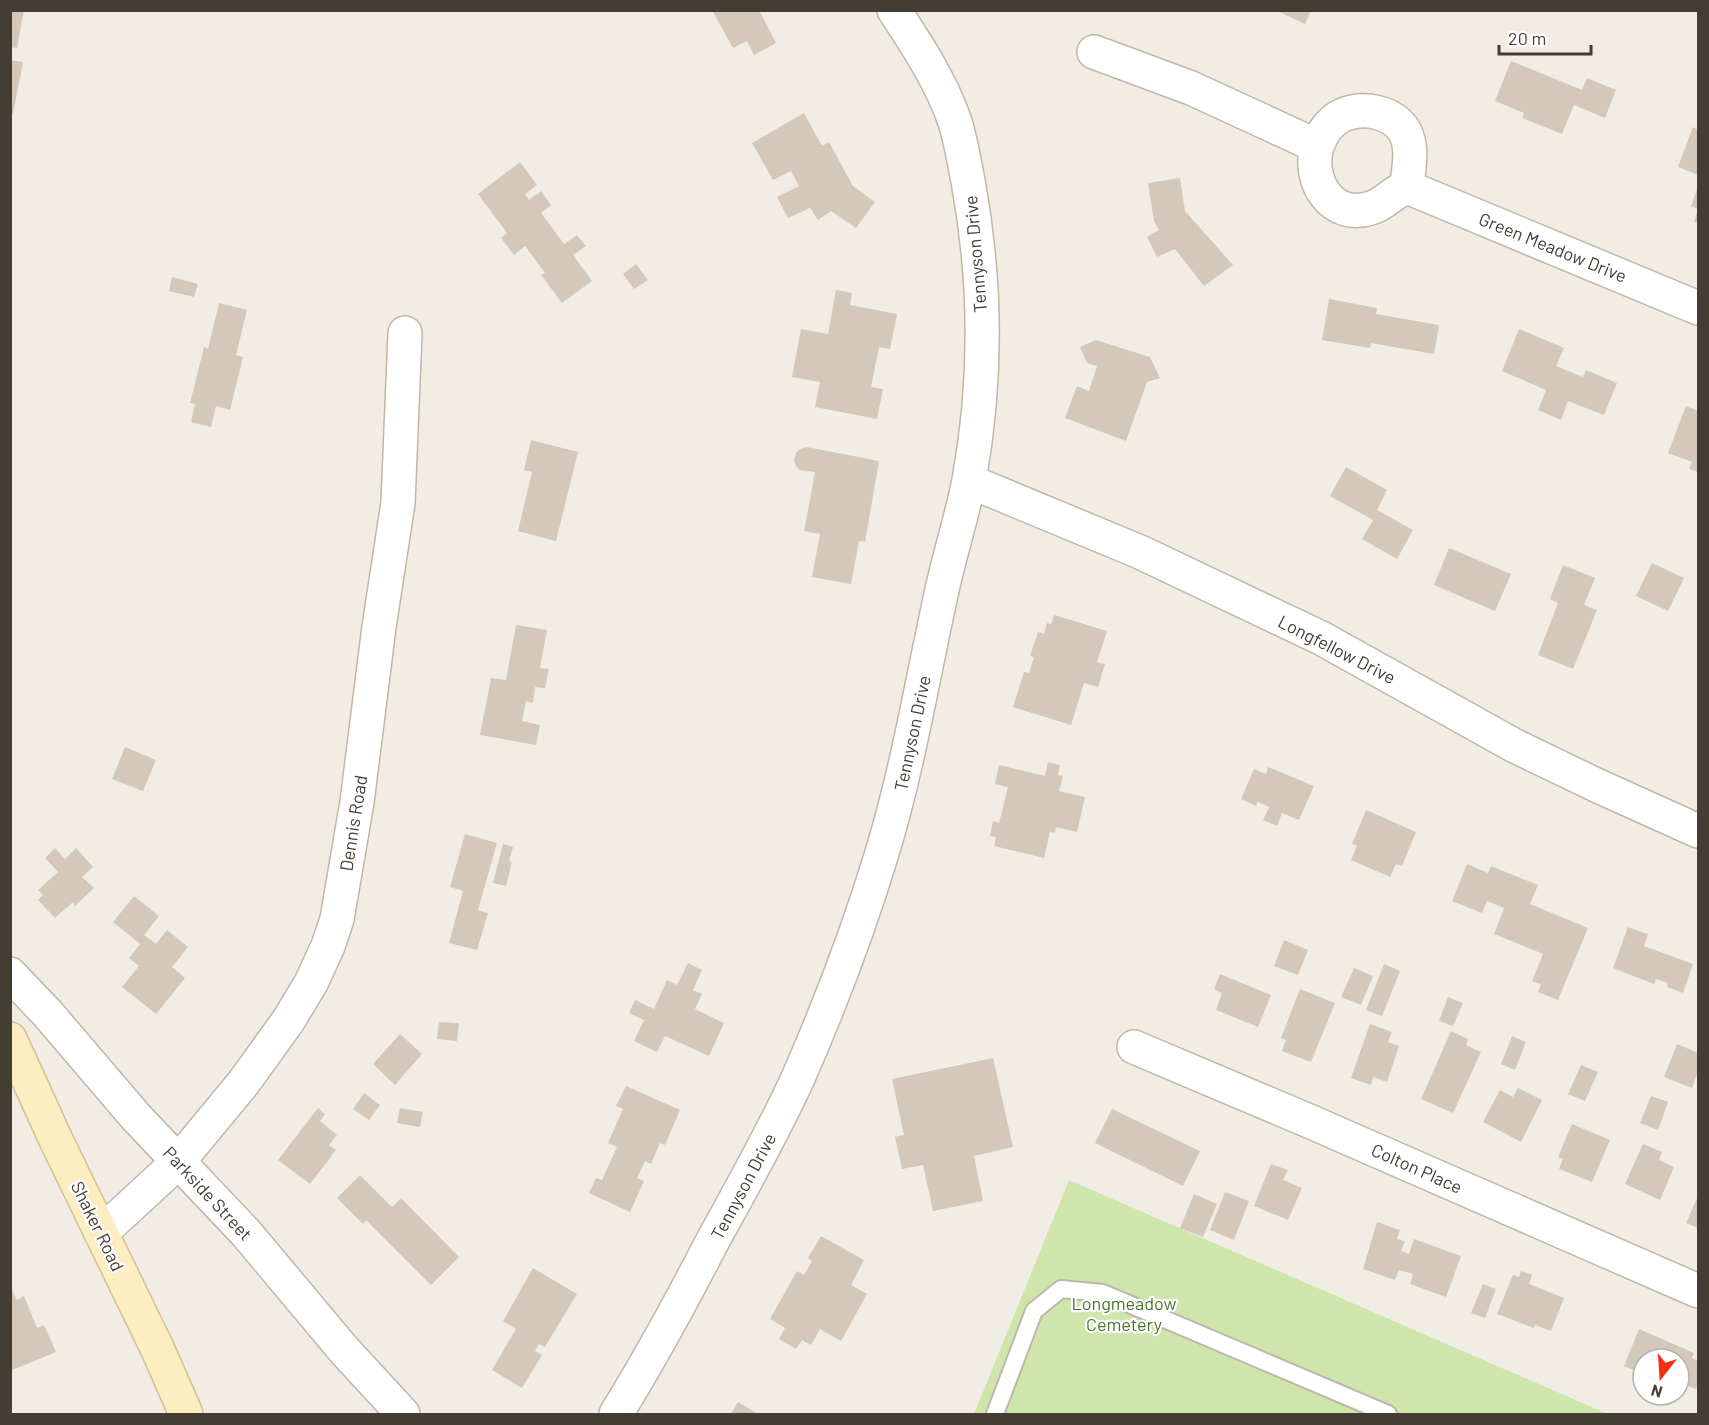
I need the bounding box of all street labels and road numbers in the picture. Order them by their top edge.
street label: Tennyson Drive [959,195,991,313]
street label: Green Meadow Drive [1476,207,1630,287]
street label: Longfellow Drive [1275,610,1399,688]
street label: Tennyson Drive [889,673,935,793]
street label: Dennis Road [335,773,371,873]
street label: Tennyson Drive [706,1129,780,1243]
street label: Colton Place [1368,1138,1466,1198]
street label: Parkside Street [159,1141,257,1245]
street label: Shaker Road [67,1177,129,1275]

